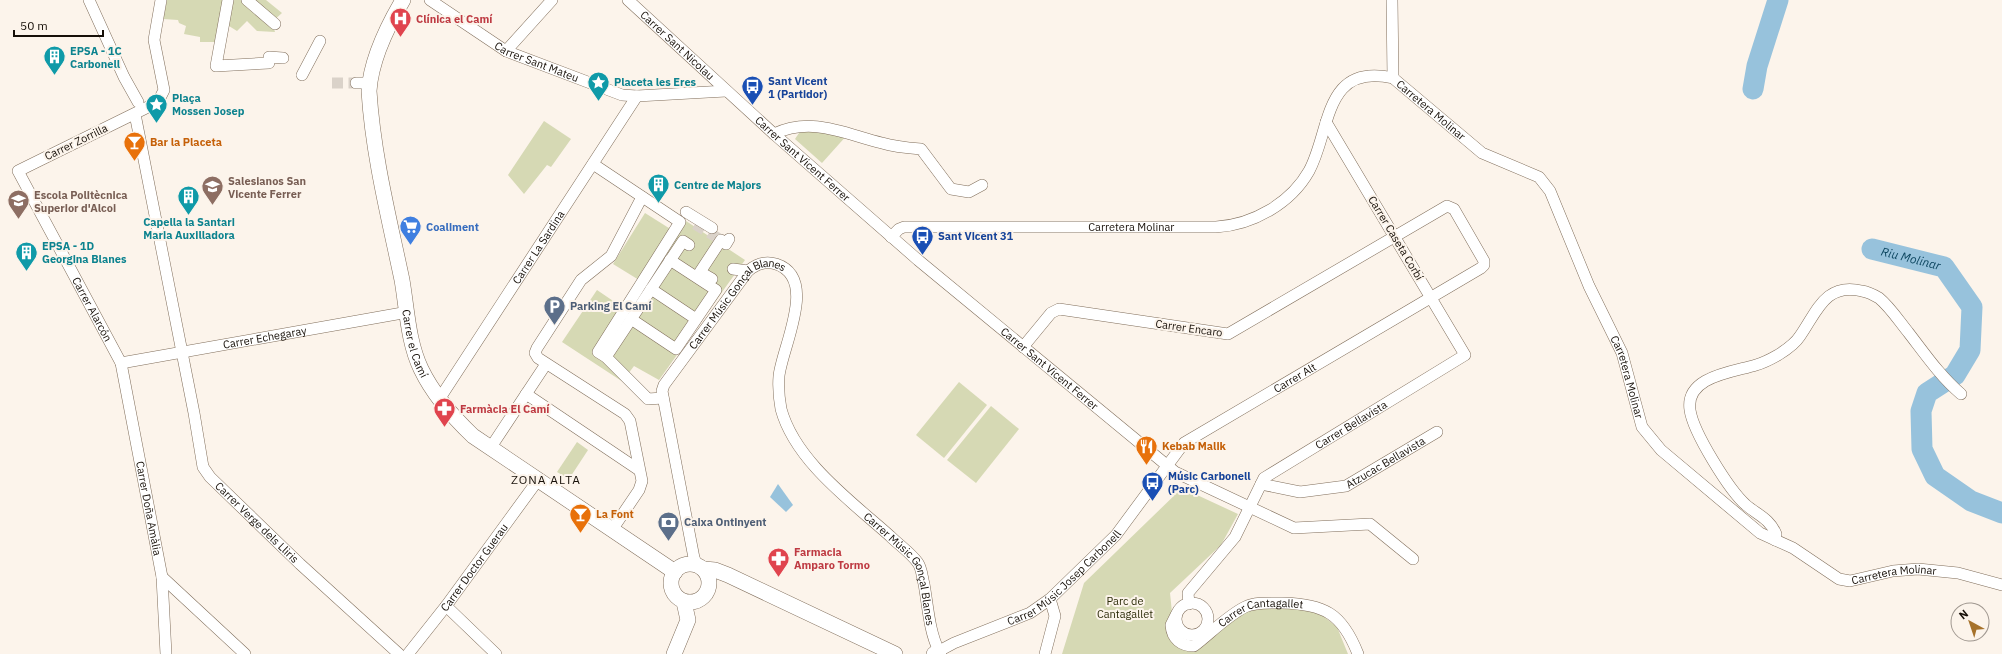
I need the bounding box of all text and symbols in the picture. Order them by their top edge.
hospital icon: Clínica el Camí [387,6,413,39]
street label: Carrer Sant Nicolau [637,8,717,83]
scale bar [14,12,103,38]
place label: Clínica el Camí [416,12,493,26]
text: 50 m [20,18,48,33]
street label: Carrer Sant Mateu [492,38,581,85]
building icon: EPSA - 1C Carbonell [41,44,67,77]
place label: EPSA - 1C Carbonell [70,44,122,71]
place icon: Placeta les Eres [586,69,612,102]
bus stop icon: Sant Vicent 1 (Partidor) [740,74,766,107]
place label: Sant Vicent 1 (Partidor) [768,74,827,101]
place label: Placeta les Eres [614,75,697,89]
street label: Carretera Molinar [1394,77,1468,143]
place icon: Plaça Mossen Josep [144,91,170,124]
place label: Plaça Mossen Josep [172,91,245,118]
street label: Carrer Sant Vicent Ferrer [752,113,853,204]
street label: Carrer Zorrilla [42,121,110,163]
bar icon: Bar la Placeta [121,129,147,162]
place label: Bar la Placeta [150,135,222,149]
building icon: Centre de Majors [646,172,672,205]
school or university icon: Salesianos San Vicente Ferrer [199,174,225,207]
place label: Salesianos San Vicente Ferrer [228,174,306,201]
place label: Centre de Majors [674,178,762,192]
building icon: Capella la Santari Maria Auxilladora [176,183,202,216]
school or university icon: Escola Politècnica Superior d'Alcoi [6,188,32,221]
place label: Escola Politècnica Superior d'Alcoi [34,188,128,215]
street label: Carrer Caseta Corbí [1365,193,1427,283]
street label: Carrer La Sardina [509,208,567,287]
supermarket icon: Coaliment [398,214,424,247]
place label: Capella la Santari Maria Auxilladora [143,215,235,242]
place label: Coaliment [426,220,479,234]
street label: Carretera Molinar [1088,220,1174,234]
bus stop icon: Sant Vicent 31 [909,223,935,256]
place label: Sant Vicent 31 [938,229,1014,243]
building icon: EPSA - 1D Georgina Blanes [13,239,39,272]
place label: EPSA - 1D Georgina Blanes [42,239,127,266]
water label: Riu Molinar [1880,244,1943,273]
street label: Carrer Músic Gonçal Blanes [686,256,789,352]
street label: Carrer Alarcón [69,275,115,344]
parking icon: Parking El Camí [541,293,567,326]
place label: Parking El Camí [570,299,652,313]
street label: Carrer el Camí [399,309,431,380]
street label: Carrer Encaro [1155,316,1223,340]
street label: Carrer Echegaray [222,323,308,352]
street label: Carrer Sant Vicent Ferrer [998,324,1101,413]
street label: Carretera Molinar [1607,333,1646,420]
street label: Carrer Alt [1271,360,1319,396]
pharmacy icon: Farmàcia El Camí [432,396,458,429]
street label: Carrer Bellavista [1313,397,1390,452]
place label: Farmàcia El Camí [460,402,550,416]
restaurant icon: Kebab Malik [1134,433,1160,466]
street label: Atzucac Bellavista [1343,434,1428,492]
place label: Kebab Malik [1162,439,1227,453]
street label: Carrer Doña Amàlia [133,460,165,557]
bus stop icon: Músic Carbonell (Parc) [1140,469,1166,502]
place label: Músic Carbonell (Parc) [1168,469,1251,496]
district label: ZONA ALTA [511,472,581,487]
street label: Carrer Verge dels Lliris [212,479,302,566]
bar icon: La Font [567,501,593,534]
place label: La Font [596,507,634,521]
bank icon: Caixa Ontinyent [656,509,682,542]
street label: Carrer Músic Gonçal Blanes [861,509,938,627]
place label: Caixa Ontinyent [684,515,767,529]
street label: Carrer Doctor Guerau [437,521,511,614]
street label: Carrer Músic Josep Carbonell [1005,527,1124,628]
pharmacy icon: Farmacia Amparo Tormo [766,545,792,578]
place label: Farmacia Amparo Tormo [794,545,870,572]
street label: Carretera Molinar [1850,562,1937,587]
park label: Parc de Cantagallet [1097,594,1153,621]
street label: Carrer Cantagallet [1215,596,1304,630]
north arrow [1950,602,1990,642]
text: N [1956,606,1971,622]

